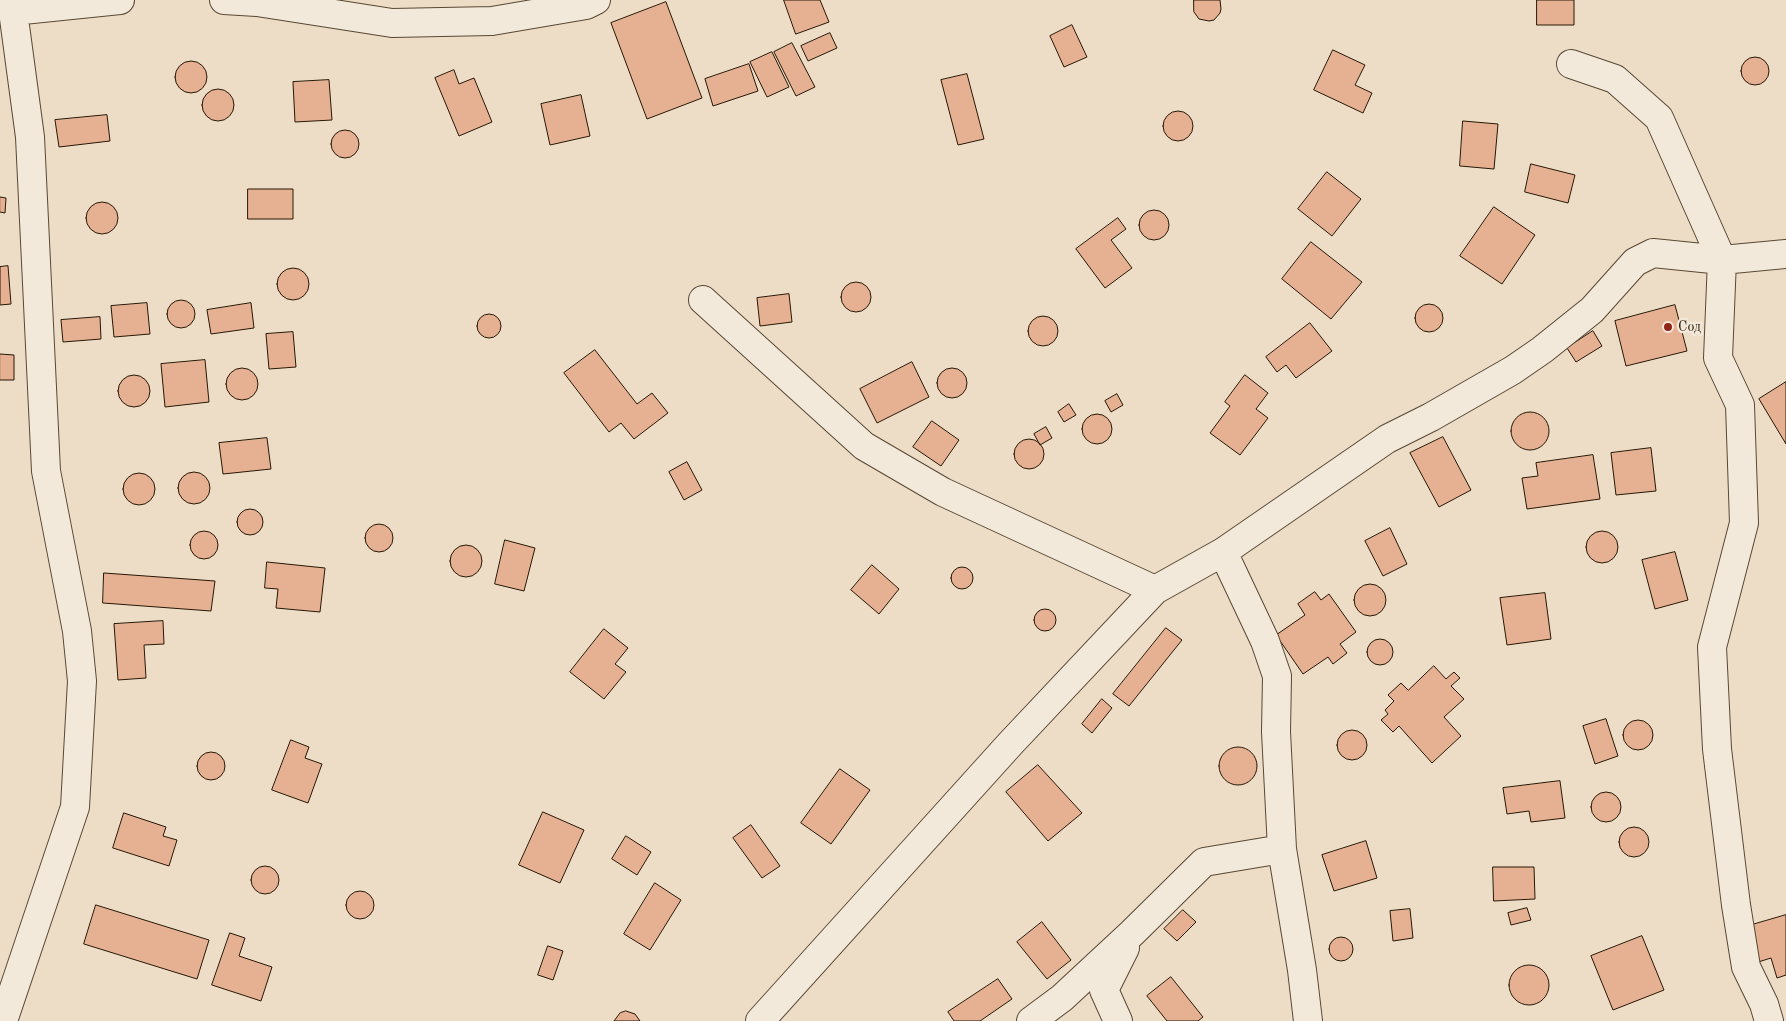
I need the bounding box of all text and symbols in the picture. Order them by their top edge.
place label: Сод [1678,319,1701,335]
marker: Сод [1662,321,1674,333]

